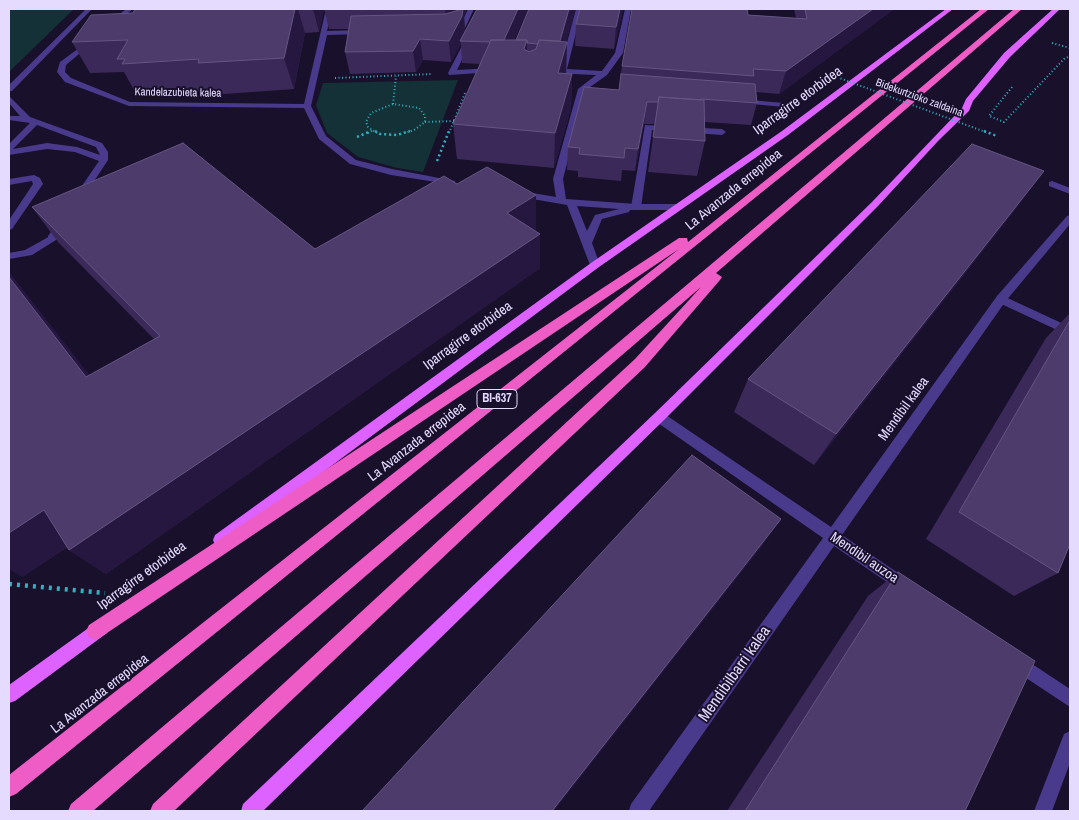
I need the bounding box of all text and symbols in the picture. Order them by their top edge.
street label: Iparragirre etorbidea [750,63,846,139]
street label: Bidekurtzioko zaldaina [874,76,964,120]
street label: Kandelazubieta kalea [135,86,221,100]
street label: La Avanzada errepidea [682,146,786,234]
street label: Iparragirre etorbidea [420,298,516,374]
street label: Mendibil kalea [875,374,933,444]
road number: BI-637 [477,389,517,408]
street label: La Avanzada errepidea [365,399,469,485]
street label: Mendibil auzoa [827,529,901,587]
street label: Iparragirre etorbidea [94,538,190,614]
street label: Mendibilbarri kalea [695,622,775,726]
street label: La Avanzada errepidea [48,651,152,737]

